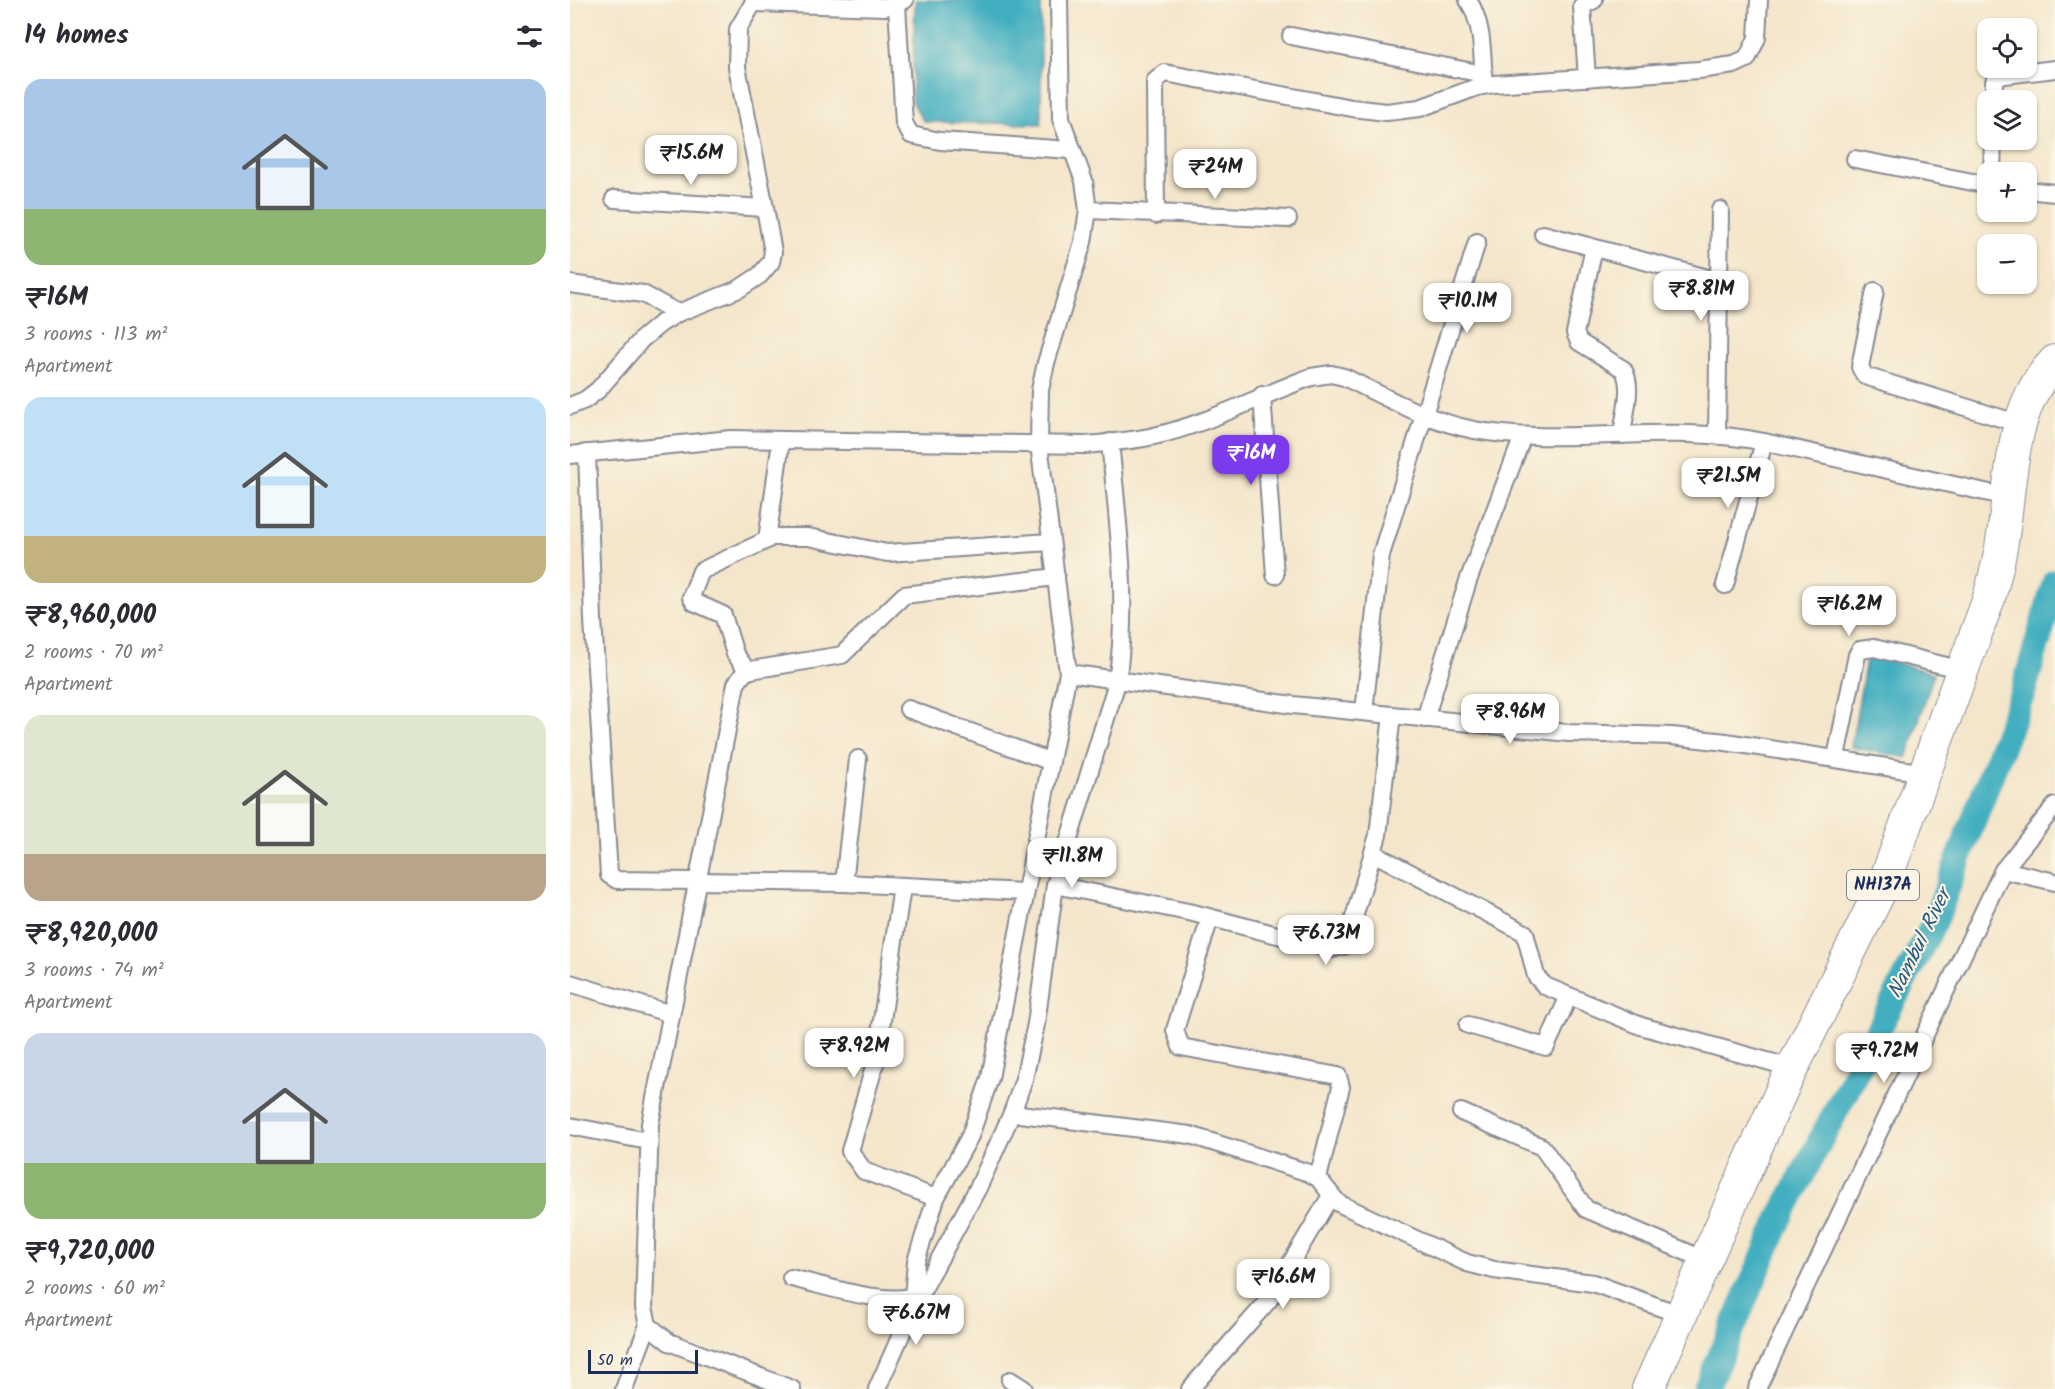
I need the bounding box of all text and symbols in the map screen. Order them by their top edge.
text: 14 homes [24,15,129,57]
map controls [1977,18,2037,294]
button: locate [1977,18,2037,78]
icon: filters [513,20,546,53]
button: layers [1977,90,2037,150]
icon: home [231,118,339,226]
pin: ₹15.6M [642,135,740,186]
text: ₹15.6M [659,138,723,170]
pin: ₹24M [1179,149,1251,200]
text: ₹24M [1187,152,1243,184]
button: + [1977,162,2037,222]
button: − [1977,234,2037,294]
pin: ₹8.81M [1652,271,1750,322]
text: ₹8.81M [1668,274,1734,306]
text: ₹16M [24,277,88,319]
pin: ₹10.1M [1418,283,1516,334]
text: ₹10.1M [1437,286,1497,318]
text: 3 rooms · 113 m² [24,319,167,351]
text: Apartment [24,351,113,383]
pin: ₹16M [1215,435,1287,486]
icon: home [231,436,339,544]
text: ₹16M [1226,438,1276,470]
pin: ₹21.5M [1679,458,1777,509]
text: ₹21.5M [1695,461,1761,493]
pin: ₹16.2M [1800,586,1898,637]
text: ₹16.2M [1816,589,1882,621]
text: ₹8,960,000 [24,595,156,637]
text: 2 rooms · 70 m² [24,637,163,669]
text: Apartment [24,669,113,701]
pin: ₹8.96M [1461,694,1559,745]
text: ₹8.96M [1475,697,1545,729]
icon: home [231,754,339,862]
pin: ₹11.8M [1023,838,1121,889]
text: ₹11.8M [1041,841,1103,873]
road number: NH137A [1847,870,1919,900]
water label: Nambul River [1879,880,1962,1004]
text: ₹8,920,000 [24,913,157,955]
pin: ₹6.73M [1277,915,1375,966]
text: ₹6.73M [1292,918,1360,950]
text: 3 rooms · 74 m² [24,955,164,987]
text: Apartment [24,987,113,1019]
pin: ₹8.92M [805,1028,903,1079]
text: ₹8.92M [819,1031,889,1063]
pin: ₹9.72M [1835,1033,1933,1084]
text: ₹9.72M [1850,1036,1918,1068]
icon: home [231,1072,339,1180]
text: ₹9,720,000 [24,1231,154,1273]
pin: ₹16.6M [1234,1259,1332,1310]
text: ₹16.6M [1251,1262,1315,1294]
text: 2 rooms · 60 m² [24,1273,165,1305]
pin: ₹6.67M [867,1295,965,1346]
text: ₹6.67M [882,1298,950,1330]
text: Apartment [24,1305,113,1337]
scale bar [588,1347,698,1374]
text: 50 m [597,1348,633,1373]

